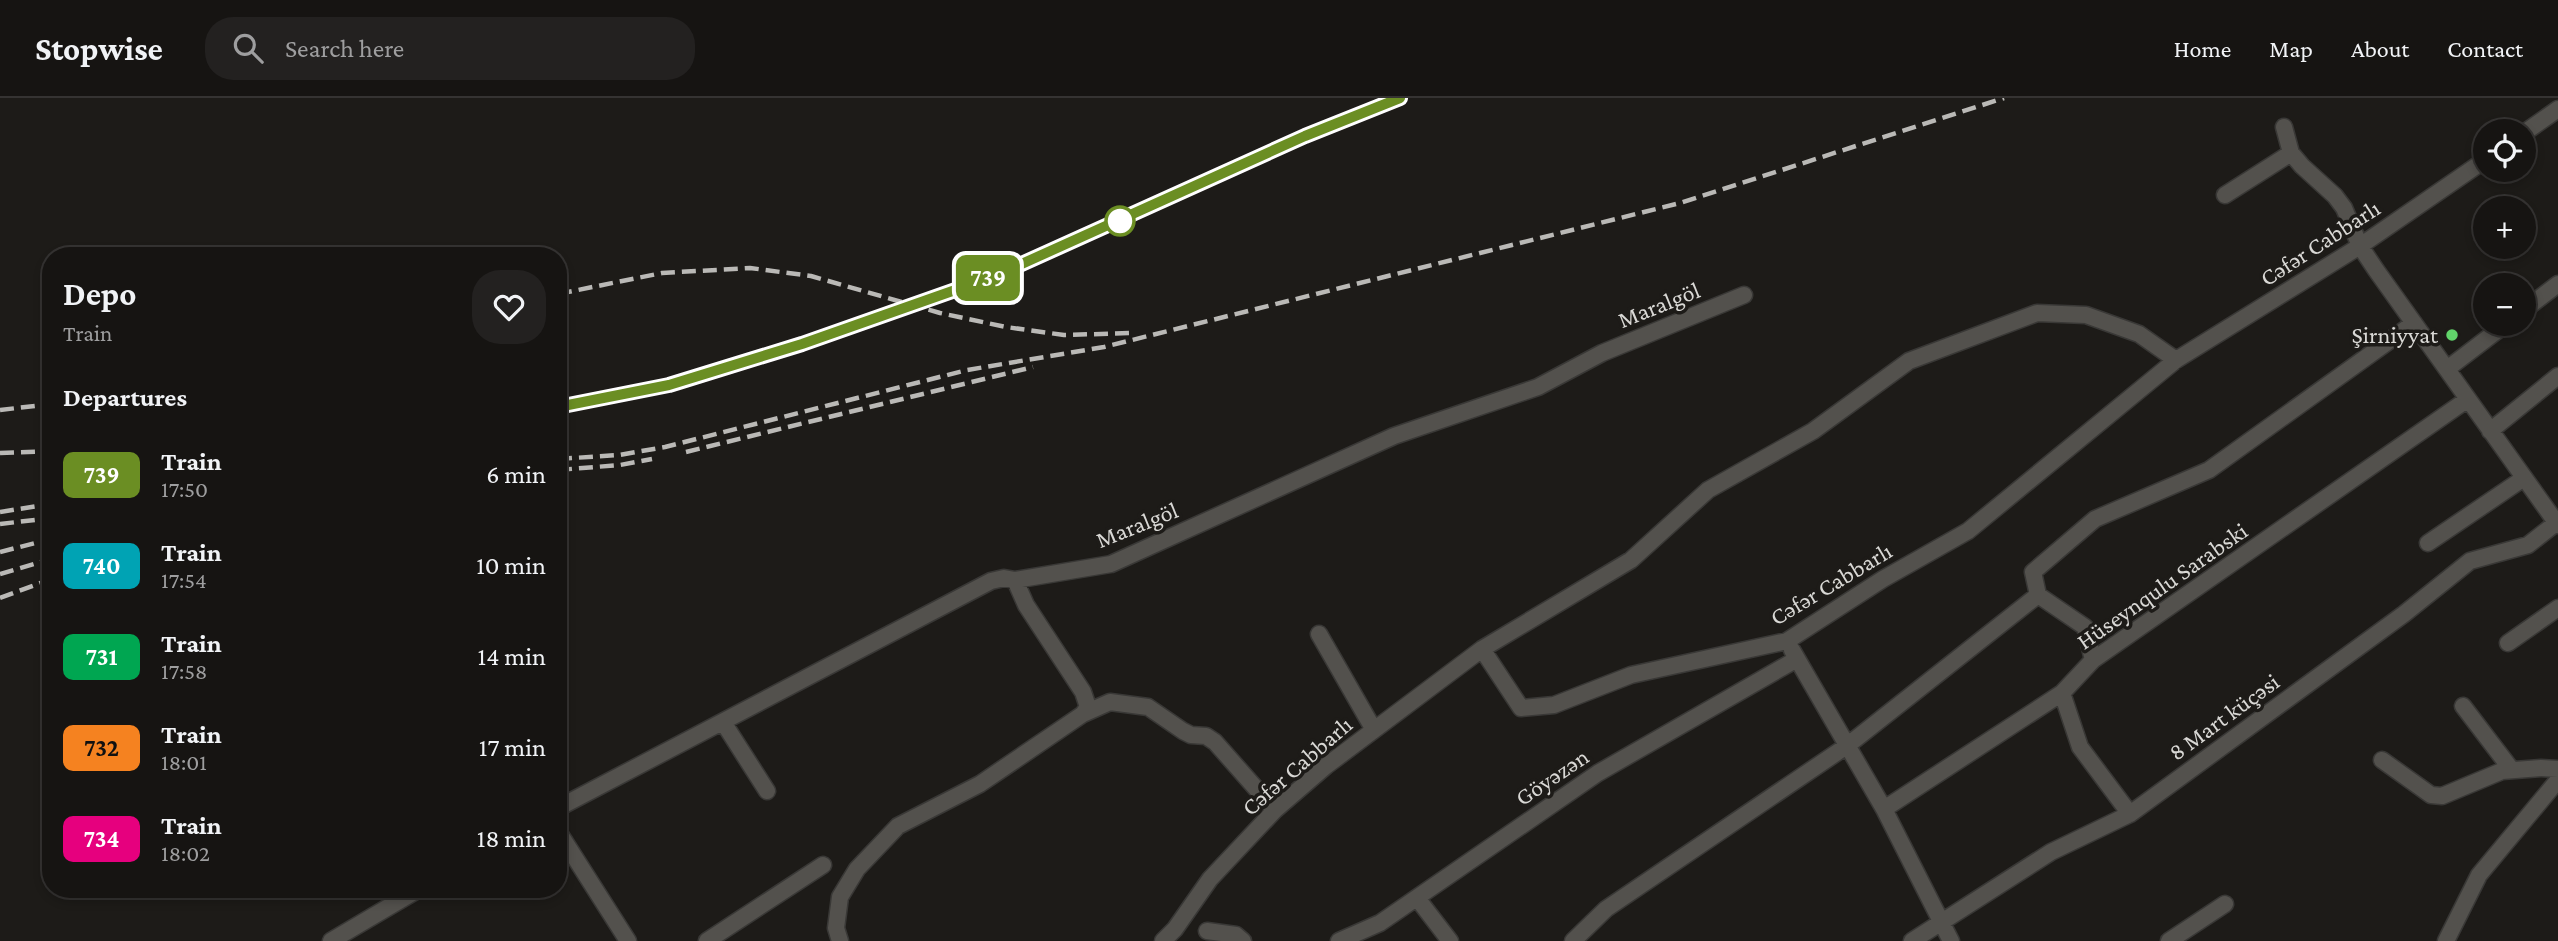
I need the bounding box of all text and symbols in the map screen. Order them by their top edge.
search box [205,17,695,80]
icon: search [229,29,267,67]
text: Stopwise [35,30,163,67]
text: Search here [285,34,404,63]
text: Home [2174,35,2231,62]
text: Map [2269,35,2313,62]
text: About [2351,35,2409,62]
text: Contact [2447,35,2523,62]
map controls [2473,119,2536,336]
button: locate [2473,119,2536,182]
street label: Cəfər Cabbarlı [2255,194,2385,291]
button: + [2473,196,2536,259]
unlabelled marker [1105,206,1135,236]
line badge: 739 [948,255,1028,301]
text: 739 [970,264,1006,291]
button: heart [472,270,546,344]
button: − [2473,273,2536,336]
text: Depo [63,275,136,312]
street label: Maralgöl [1614,276,1704,333]
text: Train [63,320,112,346]
place label: Şirniyyat [2352,321,2439,348]
marker: Şirniyyat [2444,327,2460,343]
text: Departures [63,383,187,412]
text: Train [161,447,222,476]
text: 6 min [486,460,546,489]
text: 739 [83,461,120,488]
text: 17:50 [161,476,208,502]
street label: Maralgöl [1092,496,1182,553]
street label: Hüseynqulu Sarabski [2071,517,2252,655]
street label: Cəfər Cabbarlı [1765,537,1897,630]
text: Train [161,538,222,567]
text: 10 min [476,551,546,580]
text: 740 [82,552,121,579]
text: 17:54 [161,567,207,593]
text: Train [161,629,222,658]
text: 14 min [478,642,546,671]
text: 731 [85,643,118,670]
text: 17:58 [161,658,207,684]
street label: 8 Mart küçəsi [2163,668,2284,766]
street label: Cəfər Cabbarlı [1236,710,1357,821]
text: Train [161,720,222,749]
text: 17 min [479,733,546,762]
text: 732 [84,734,119,761]
street label: Göyəzən [1510,742,1593,811]
text: 18:01 [161,749,207,775]
text: Train [161,811,222,840]
text: 18 min [477,824,546,853]
text: 734 [83,825,120,852]
text: 18:02 [161,840,210,866]

